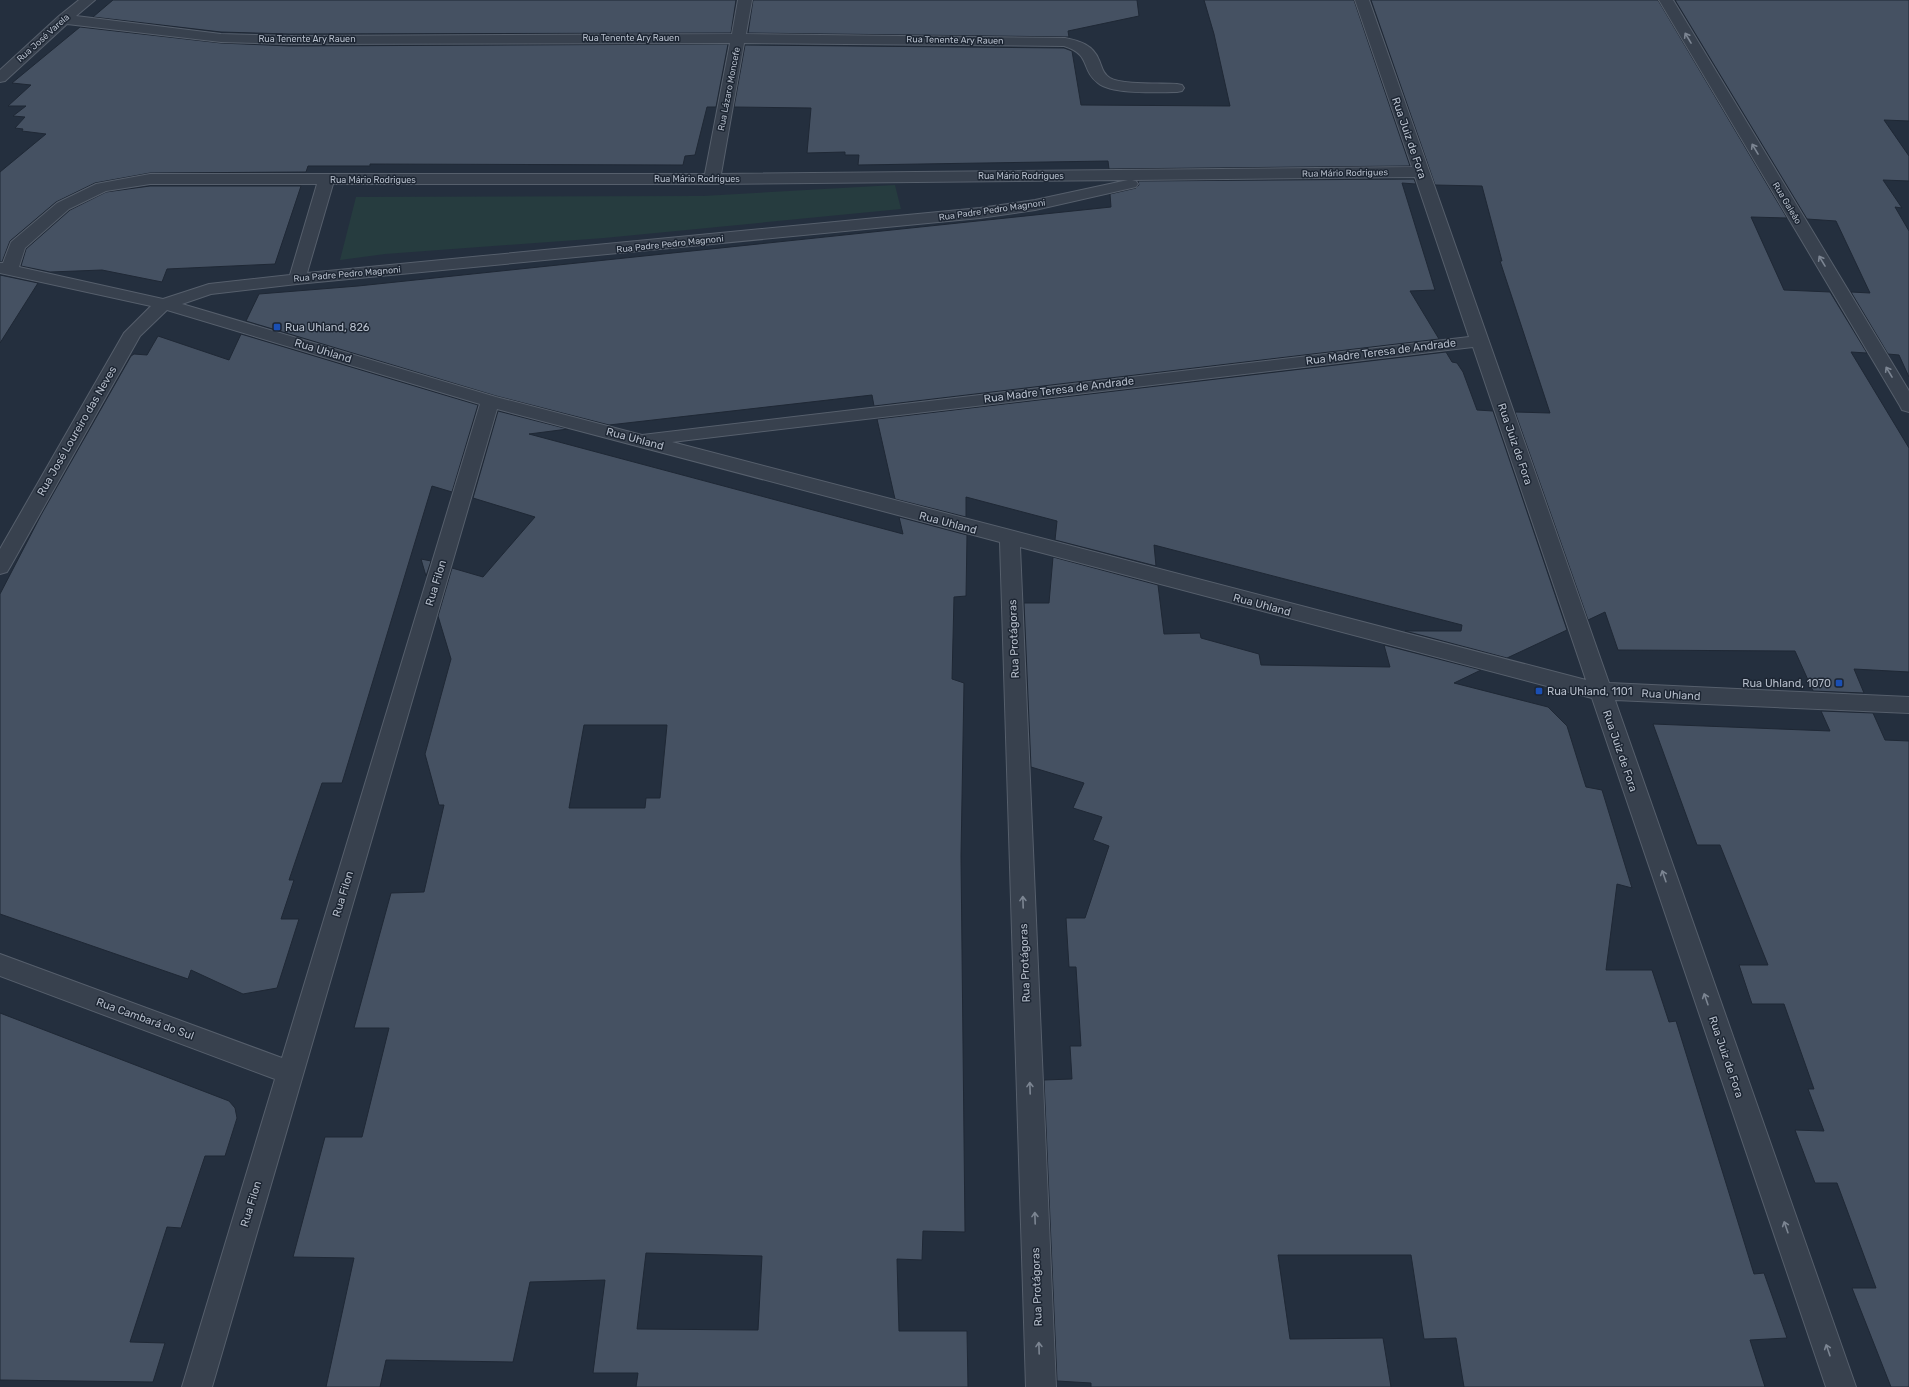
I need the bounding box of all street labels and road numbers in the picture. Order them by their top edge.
street label: Rua José Varela [15,12,71,64]
street label: Rua Tenente Ary Rauen [582,33,680,43]
street label: Rua Tenente Ary Rauen [258,34,356,44]
street label: Rua Tenente Ary Rauen [906,34,1004,46]
street label: Rua Lázaro Moncefe [716,46,742,132]
street label: Rua Juiz de Fora [1389,96,1429,180]
street label: Rua Mário Rodrigues [1302,167,1388,179]
street label: Rua Mário Rodrigues [978,171,1064,181]
street label: Rua Mário Rodrigues [654,174,740,184]
street label: Rua Mário Rodrigues [330,175,416,185]
street label: Rua Galeão [1771,180,1803,226]
street label: Rua Padre Pedro Magnoni [938,198,1046,222]
street label: Rua Padre Pedro Magnoni [616,233,724,255]
street label: Rua Padre Pedro Magnoni [293,264,401,284]
street label: Rua Uhland [293,336,353,366]
street label: Rua Madre Teresa de Andrade [1305,336,1457,368]
street label: Rua José Loureiro das Neves [34,364,120,498]
street label: Rua Madre Teresa de Andrade [983,374,1135,406]
street label: Rua Juiz de Fora [1495,402,1535,486]
street label: Rua Uhland [605,425,665,453]
street label: Rua Uhland [918,509,978,537]
street label: Rua Filon [423,558,449,608]
street label: Rua Uhland [1232,591,1292,619]
street label: Rua Protágoras [1006,599,1022,679]
street label: Rua Uhland [1641,687,1701,703]
street label: Rua Juiz de Fora [1600,709,1640,793]
street label: Rua Filon [330,869,356,919]
street label: Rua Protágoras [1017,923,1033,1003]
street label: Rua Cambará do Sul [94,995,196,1043]
street label: Rua Juiz de Fora [1706,1015,1746,1099]
street label: Rua Filon [238,1179,264,1229]
street label: Rua Protágoras [1029,1247,1045,1327]

